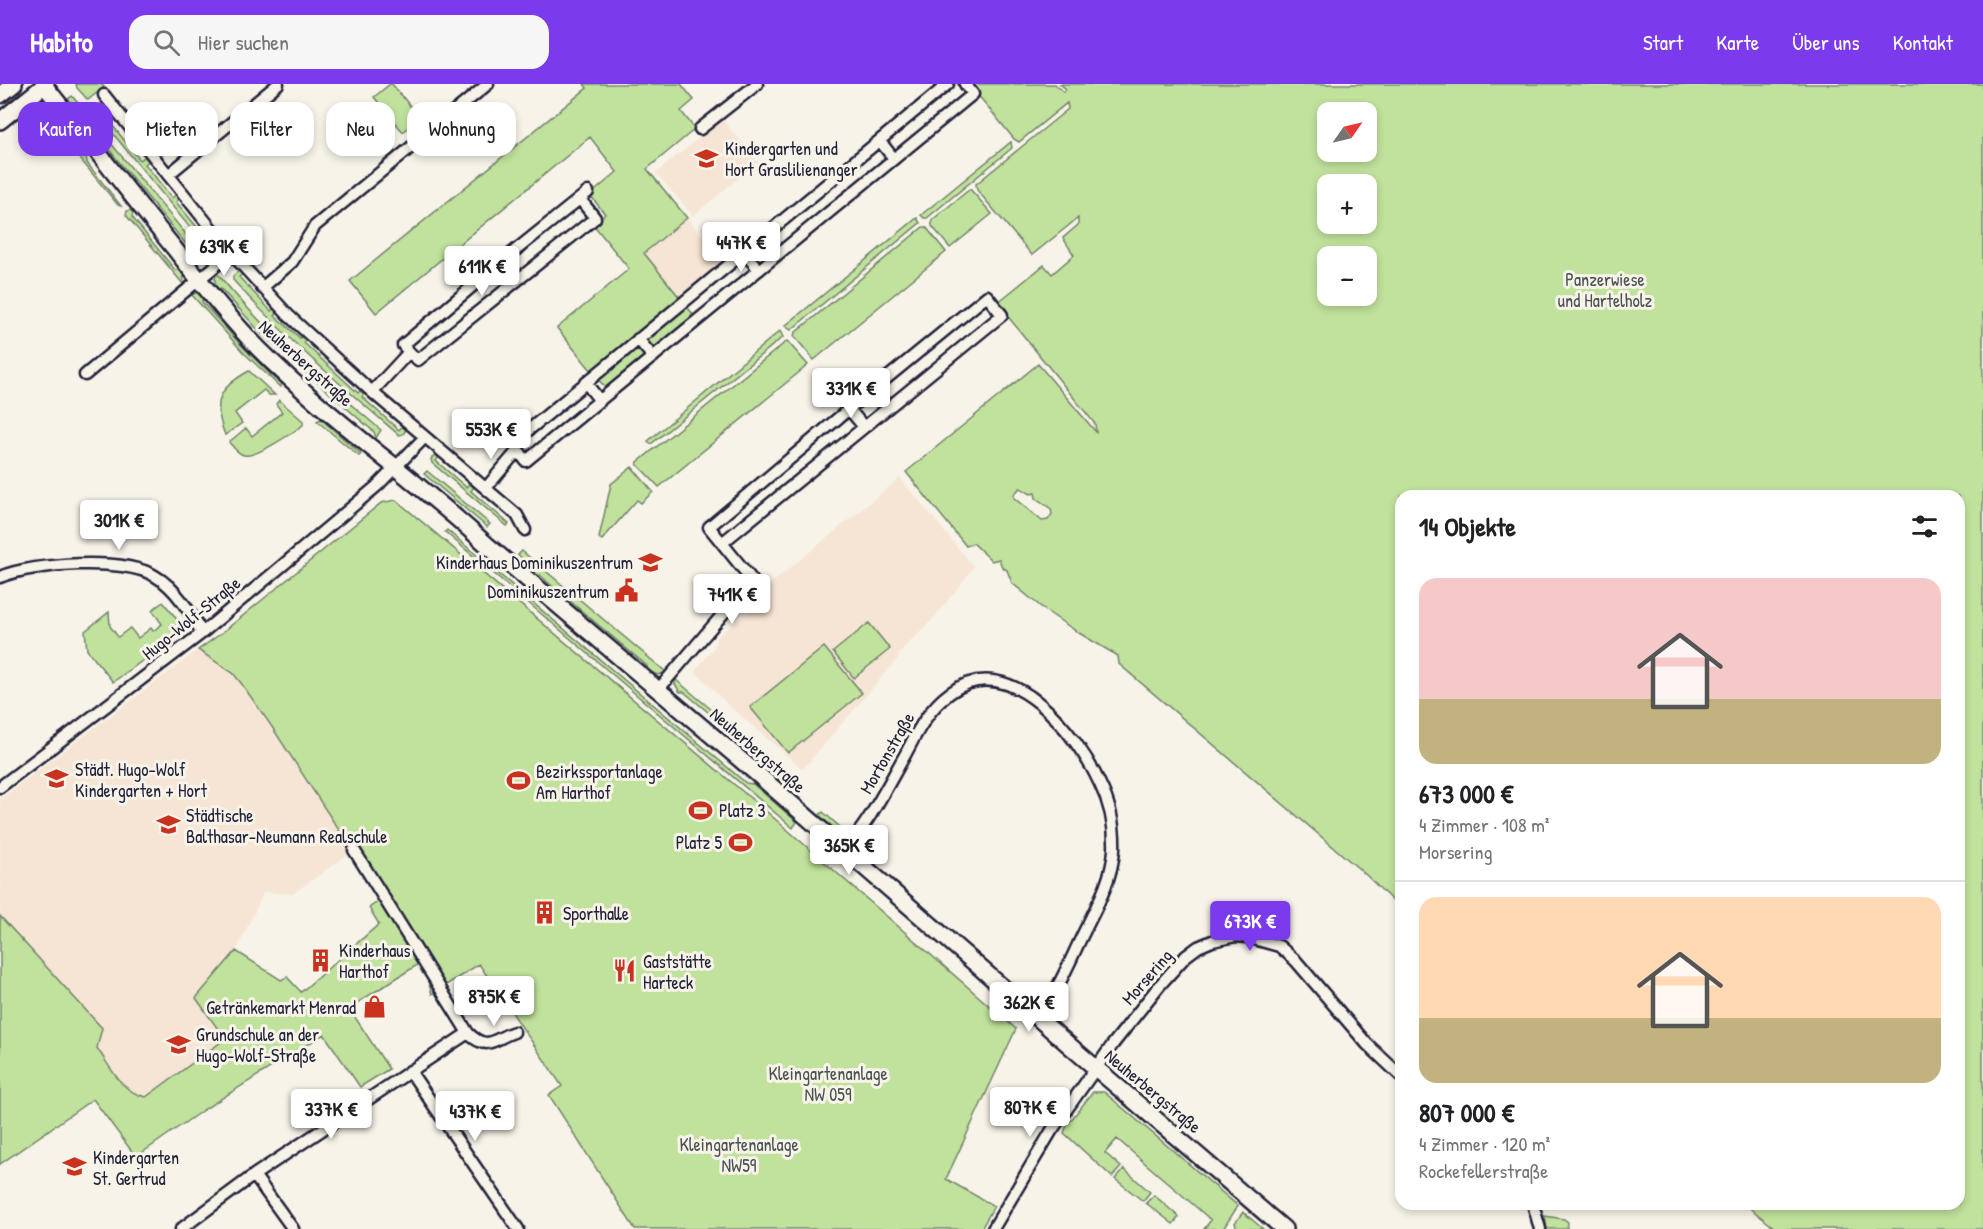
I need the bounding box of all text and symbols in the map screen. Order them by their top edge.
search box [129,15,549,69]
text: Habito [30,23,93,61]
icon: search [150,26,183,59]
text: Hier suchen [198,27,289,57]
text: Start [1643,28,1683,57]
text: Karte [1716,28,1759,57]
text: Über uns [1792,28,1860,57]
text: Kontakt [1893,28,1953,57]
chip: Kaufen [18,102,113,156]
chip: Mieten [125,102,218,156]
chip: Filter [230,102,314,156]
chip: Neu [326,102,395,156]
chip: Wohnung [407,102,516,156]
north arrow [1317,102,1377,162]
map controls [1317,102,1377,306]
place label: Kindergarten und Hort Graslilienanger [725,136,858,182]
school or university icon: Kindergarten und Hort Graslilienanger [694,145,720,171]
button: + [1317,174,1377,234]
pin: 447K € [692,222,790,273]
pin: 639K € [175,226,273,277]
text: 447K € [716,228,766,255]
text: 639K € [200,232,248,259]
pin: 611K € [433,246,531,297]
button: − [1317,246,1377,306]
text: 611K € [458,252,506,279]
park label: Panzerwiese und Hartelholz [1558,267,1652,313]
street label: Neuherbergstraße [253,314,359,412]
pin: 331K € [802,368,900,419]
text: 331K € [826,374,876,401]
pin: 553K € [442,409,540,460]
text: 553K € [466,415,516,442]
pin: 301K € [70,500,168,551]
text: 301K € [94,506,144,533]
text: 14 Objekte [1419,509,1516,544]
icon: filters [1908,510,1941,543]
school or university icon: Kinderhaus Dominikuszentrum [638,549,664,575]
place label: Kinderhaus Dominikuszentrum [436,550,633,575]
street label: Hugo-Wolf-Straße [136,570,246,666]
pin: 741K € [683,574,781,625]
public building icon: Dominikuszentrum [614,578,640,604]
place label: Dominikuszentrum [488,579,609,604]
text: 741K € [707,580,757,607]
icon: home [1626,617,1734,725]
street label: Neuherbergstraße [705,702,811,798]
street label: Mortonstraße [854,708,920,798]
place label: Städt. Hugo-Wolf Kindergarten + Hort [75,757,208,803]
place label: Bezirkssportanlage Am Harthof [536,759,663,805]
school or university icon: Städt. Hugo-Wolf Kindergarten + Hort [44,766,70,792]
sports icon: Bezirkssportanlage Am Harthof [505,768,531,794]
text: 673 000 € [1419,776,1513,811]
sports icon: Platz 3 [688,797,714,823]
place label: Platz 3 [719,798,766,823]
place label: Städtische Balthasar-Neumann Realschule [186,803,387,849]
text: 4 Zimmer · 108 m² [1419,811,1549,838]
school or university icon: Städtische Balthasar-Neumann Realschule [155,812,181,838]
pin: 365K € [800,825,898,876]
sports icon: Platz 5 [727,829,753,855]
place label: Platz 5 [676,830,722,855]
text: 365K € [824,831,874,858]
text: Morsering [1419,838,1492,865]
building icon: Sporthalle [532,900,558,926]
place label: Sporthalle [563,901,629,926]
pin: 673K € [1201,901,1299,952]
text: 673K € [1224,907,1276,934]
icon: home [1626,936,1734,1044]
place label: Kinderhaus Harthof [339,938,411,984]
street label: Morsering [1116,944,1178,1010]
building icon: Kinderhaus Harthof [308,947,334,973]
place label: Gaststätte Harteck [643,949,712,995]
restaurant icon: Gaststätte Harteck [612,958,638,984]
pin: 875K € [445,976,543,1027]
text: 875K € [468,982,520,1009]
pin: 362K € [980,982,1078,1033]
text: 362K € [1004,988,1054,1015]
shop icon: Getränkemarkt Menrad [361,994,387,1020]
place label: Getränkemarkt Menrad [206,995,356,1020]
place label: Grundschule an der Hugo-Wolf-Straße [196,1022,319,1068]
school or university icon: Grundschule an der Hugo-Wolf-Straße [165,1031,191,1057]
street label: Neuherbergstraße [1099,1043,1207,1139]
park label: Kleingartenanlage NW 059 [768,1061,888,1107]
pin: 807K € [981,1087,1079,1138]
pin: 337K € [282,1089,380,1140]
pin: 437K € [426,1091,524,1142]
text: 807K € [1004,1093,1056,1120]
text: 337K € [305,1095,357,1122]
text: 807 000 € [1419,1095,1514,1130]
text: 437K € [449,1097,501,1124]
text: 4 Zimmer · 120 m² [1419,1130,1550,1157]
park label: Kleingartenanlage NW59 [679,1132,799,1178]
place label: Kindergarten St. Gertrud [93,1145,179,1191]
school or university icon: Kindergarten St. Gertrud [62,1154,88,1180]
text: Rockefellerstraße [1419,1157,1548,1184]

